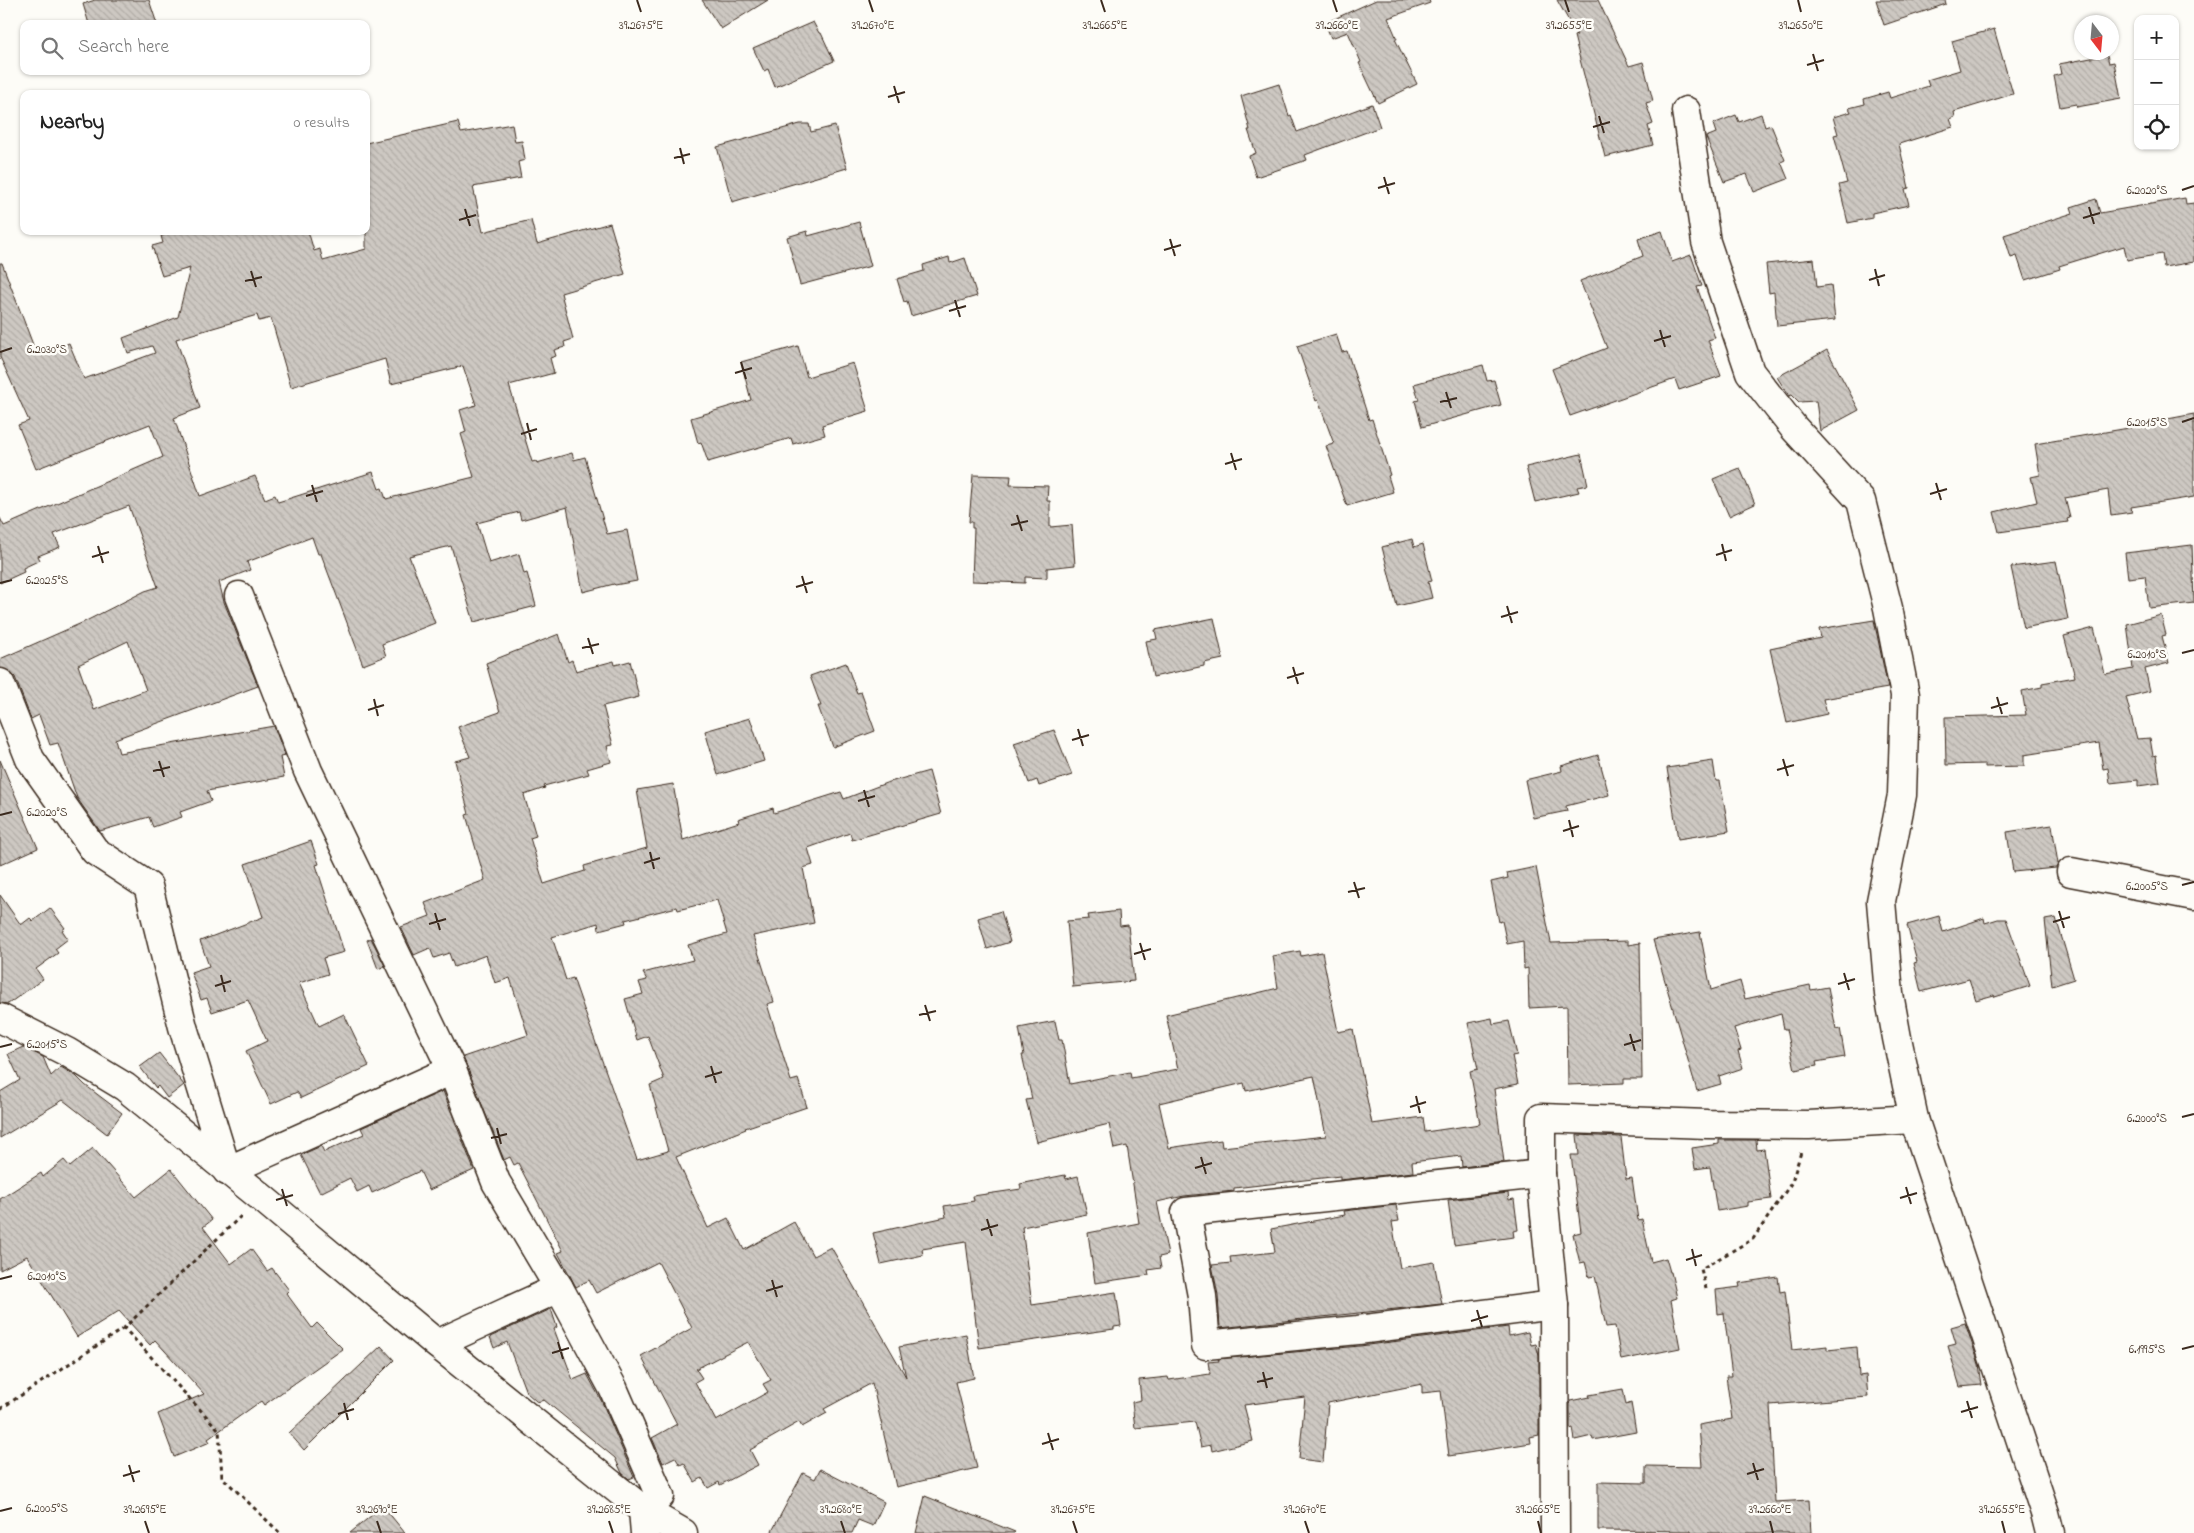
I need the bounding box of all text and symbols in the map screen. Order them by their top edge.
north arrow [2074,15,2119,60]
map controls [2134,15,2179,150]
button: + [2134,15,2179,60]
text: 39.2675°E [619,17,663,35]
text: 39.2670°E [852,17,894,35]
text: 39.2665°E [1083,17,1127,35]
text: 39.2660°E [1315,17,1359,35]
text: 39.2655°E [1546,17,1592,35]
text: 39.2650°E [1779,17,1823,35]
search box [20,20,370,75]
icon: search [38,34,66,62]
text: Search here [78,34,169,61]
button: − [2134,60,2179,105]
button: locate [2134,105,2179,150]
text: Nearby [40,108,104,138]
text: 0 results [294,111,350,135]
text: 6.2020°S [2127,182,2168,200]
text: 6.2030°S [27,341,67,359]
text: 6.2015°S [2127,414,2168,432]
text: 6.2025°S [26,572,69,590]
text: 6.2010°S [2128,646,2167,664]
text: 6.2020°S [27,804,68,822]
text: 6.2005°S [2126,878,2168,896]
text: 6.2015°S [27,1036,68,1054]
text: 6.2000°S [2127,1110,2167,1128]
text: 6.2010°S [28,1268,67,1286]
text: 6.1995°S [2129,1341,2166,1359]
text: 6.2005°S [26,1500,68,1518]
text: 39.2695°E [123,1501,167,1519]
text: 39.2690°E [356,1501,398,1519]
text: 39.2685°E [587,1501,631,1519]
text: 39.2680°E [820,1501,862,1519]
text: 39.2675°E [1051,1501,1095,1519]
text: 39.2670°E [1284,1501,1326,1519]
text: 39.2665°E [1516,1501,1560,1519]
text: 39.2660°E [1748,1501,1792,1519]
text: 39.2655°E [1979,1501,2025,1519]

